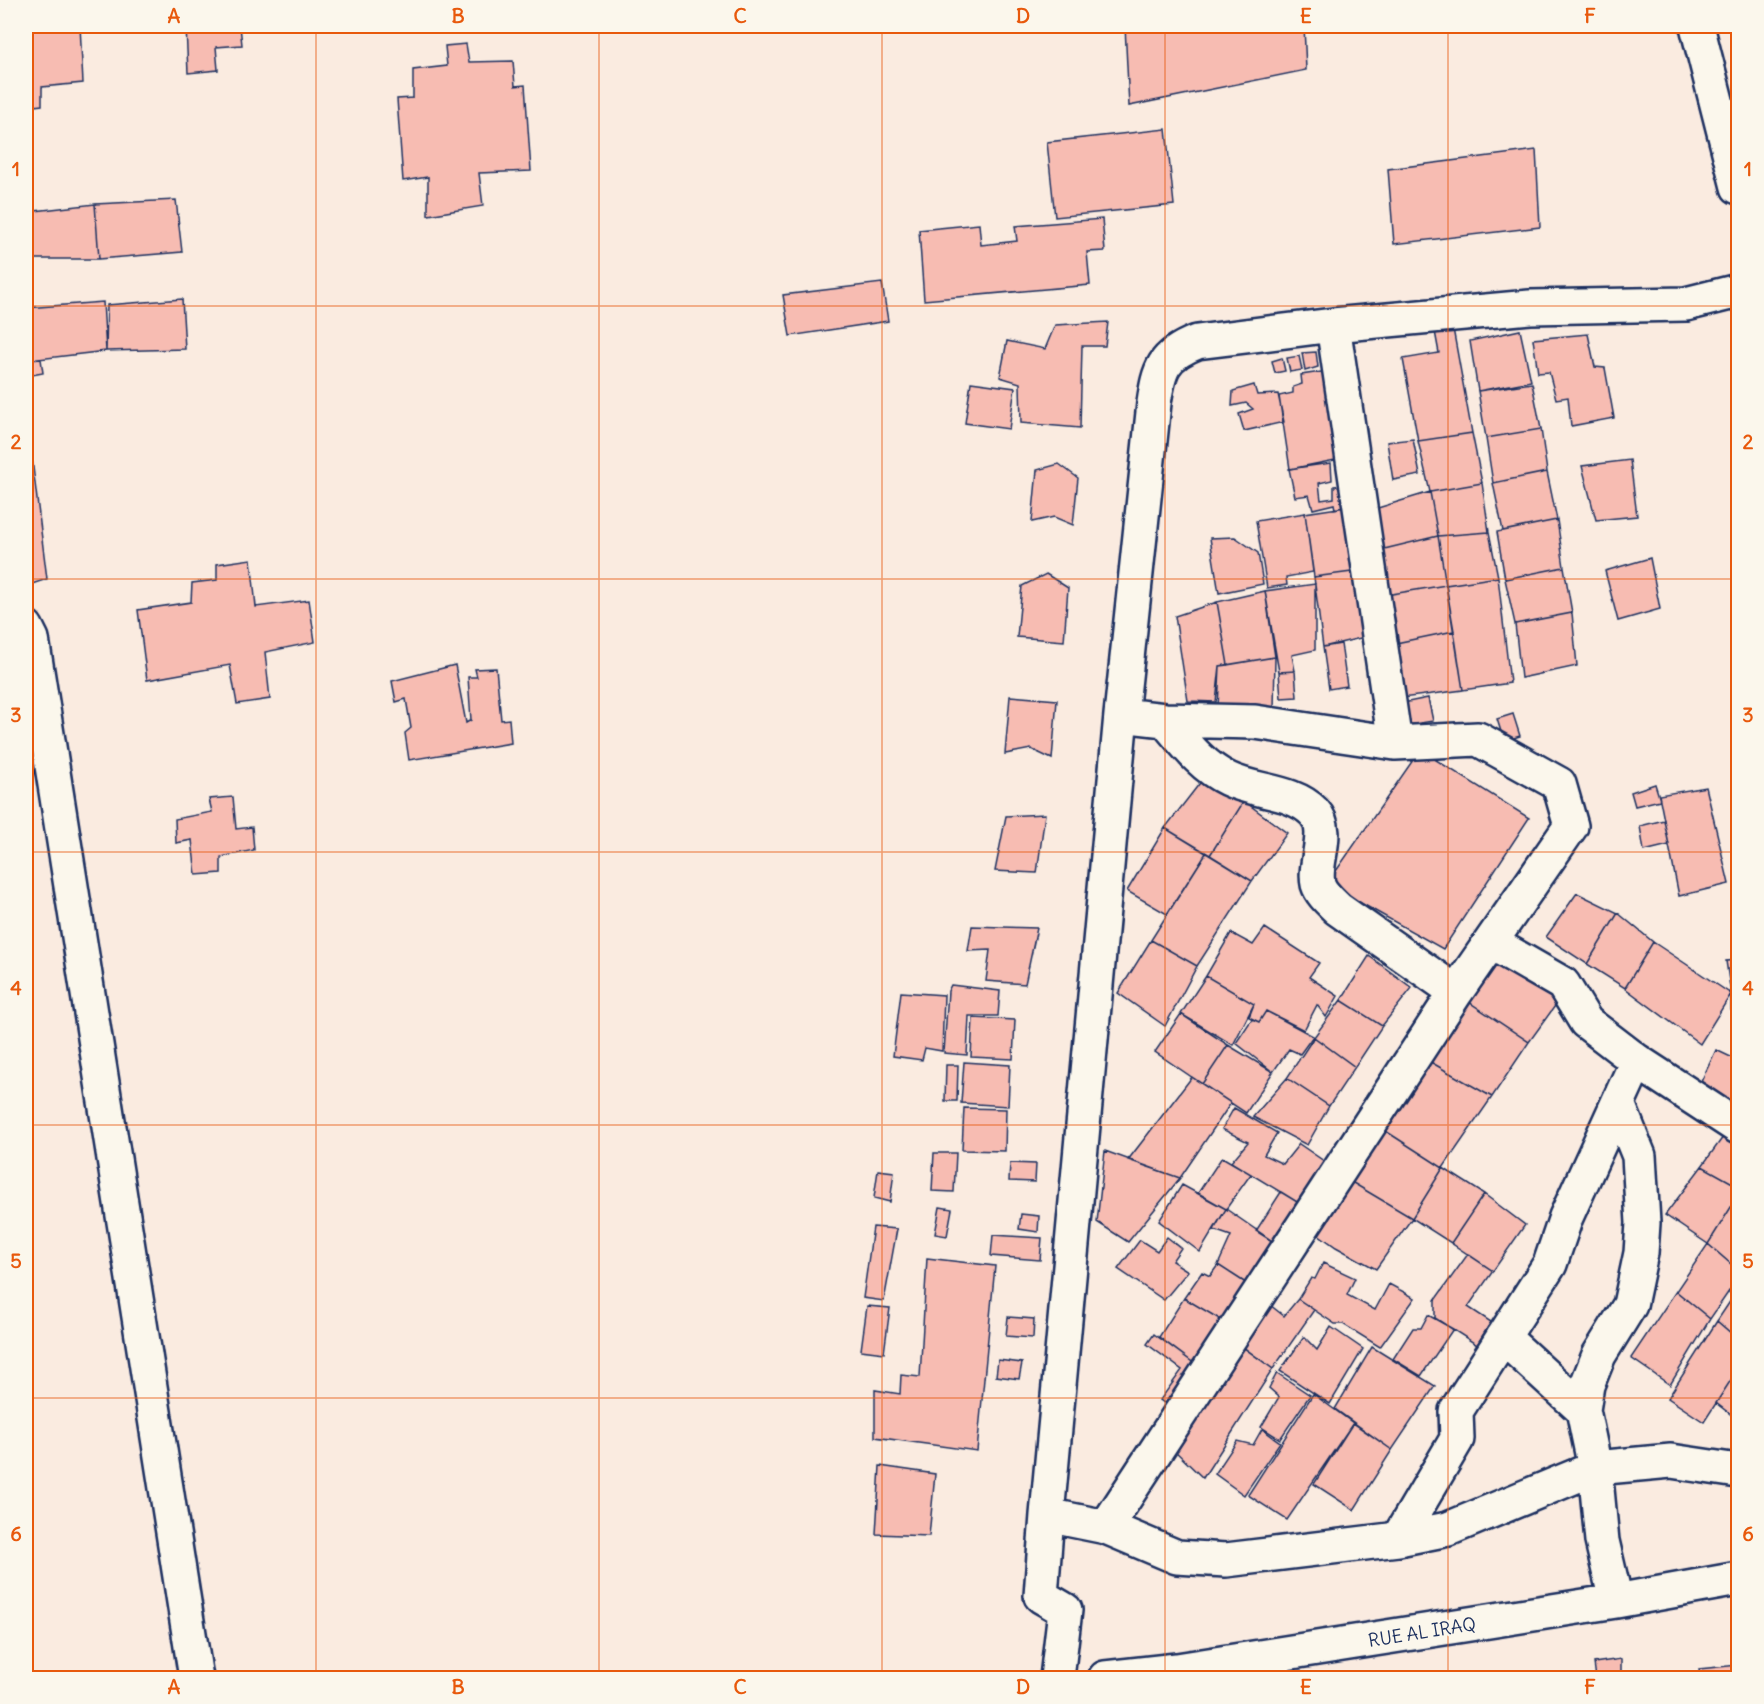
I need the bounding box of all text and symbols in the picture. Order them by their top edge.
text: A [168,3,181,28]
text: B [451,3,465,28]
text: C [733,3,747,28]
text: D [1016,3,1030,28]
text: E [1300,3,1312,28]
text: F [1584,3,1596,28]
text: 1 [12,156,20,181]
text: 1 [1744,156,1752,181]
text: 2 [11,429,22,454]
text: 2 [1743,429,1754,454]
text: 3 [10,702,22,727]
text: 3 [1742,702,1754,727]
text: 4 [10,975,22,1000]
text: 4 [1742,975,1754,1000]
text: 5 [10,1248,22,1273]
text: 5 [1742,1248,1754,1273]
text: 6 [10,1521,22,1546]
text: 6 [1742,1521,1754,1546]
street label: RUE AL IRAQ [1367,1612,1477,1652]
text: A [168,1674,181,1699]
text: B [451,1674,465,1699]
text: C [733,1674,747,1699]
text: D [1016,1674,1030,1699]
text: E [1300,1674,1312,1699]
text: F [1584,1674,1596,1699]

